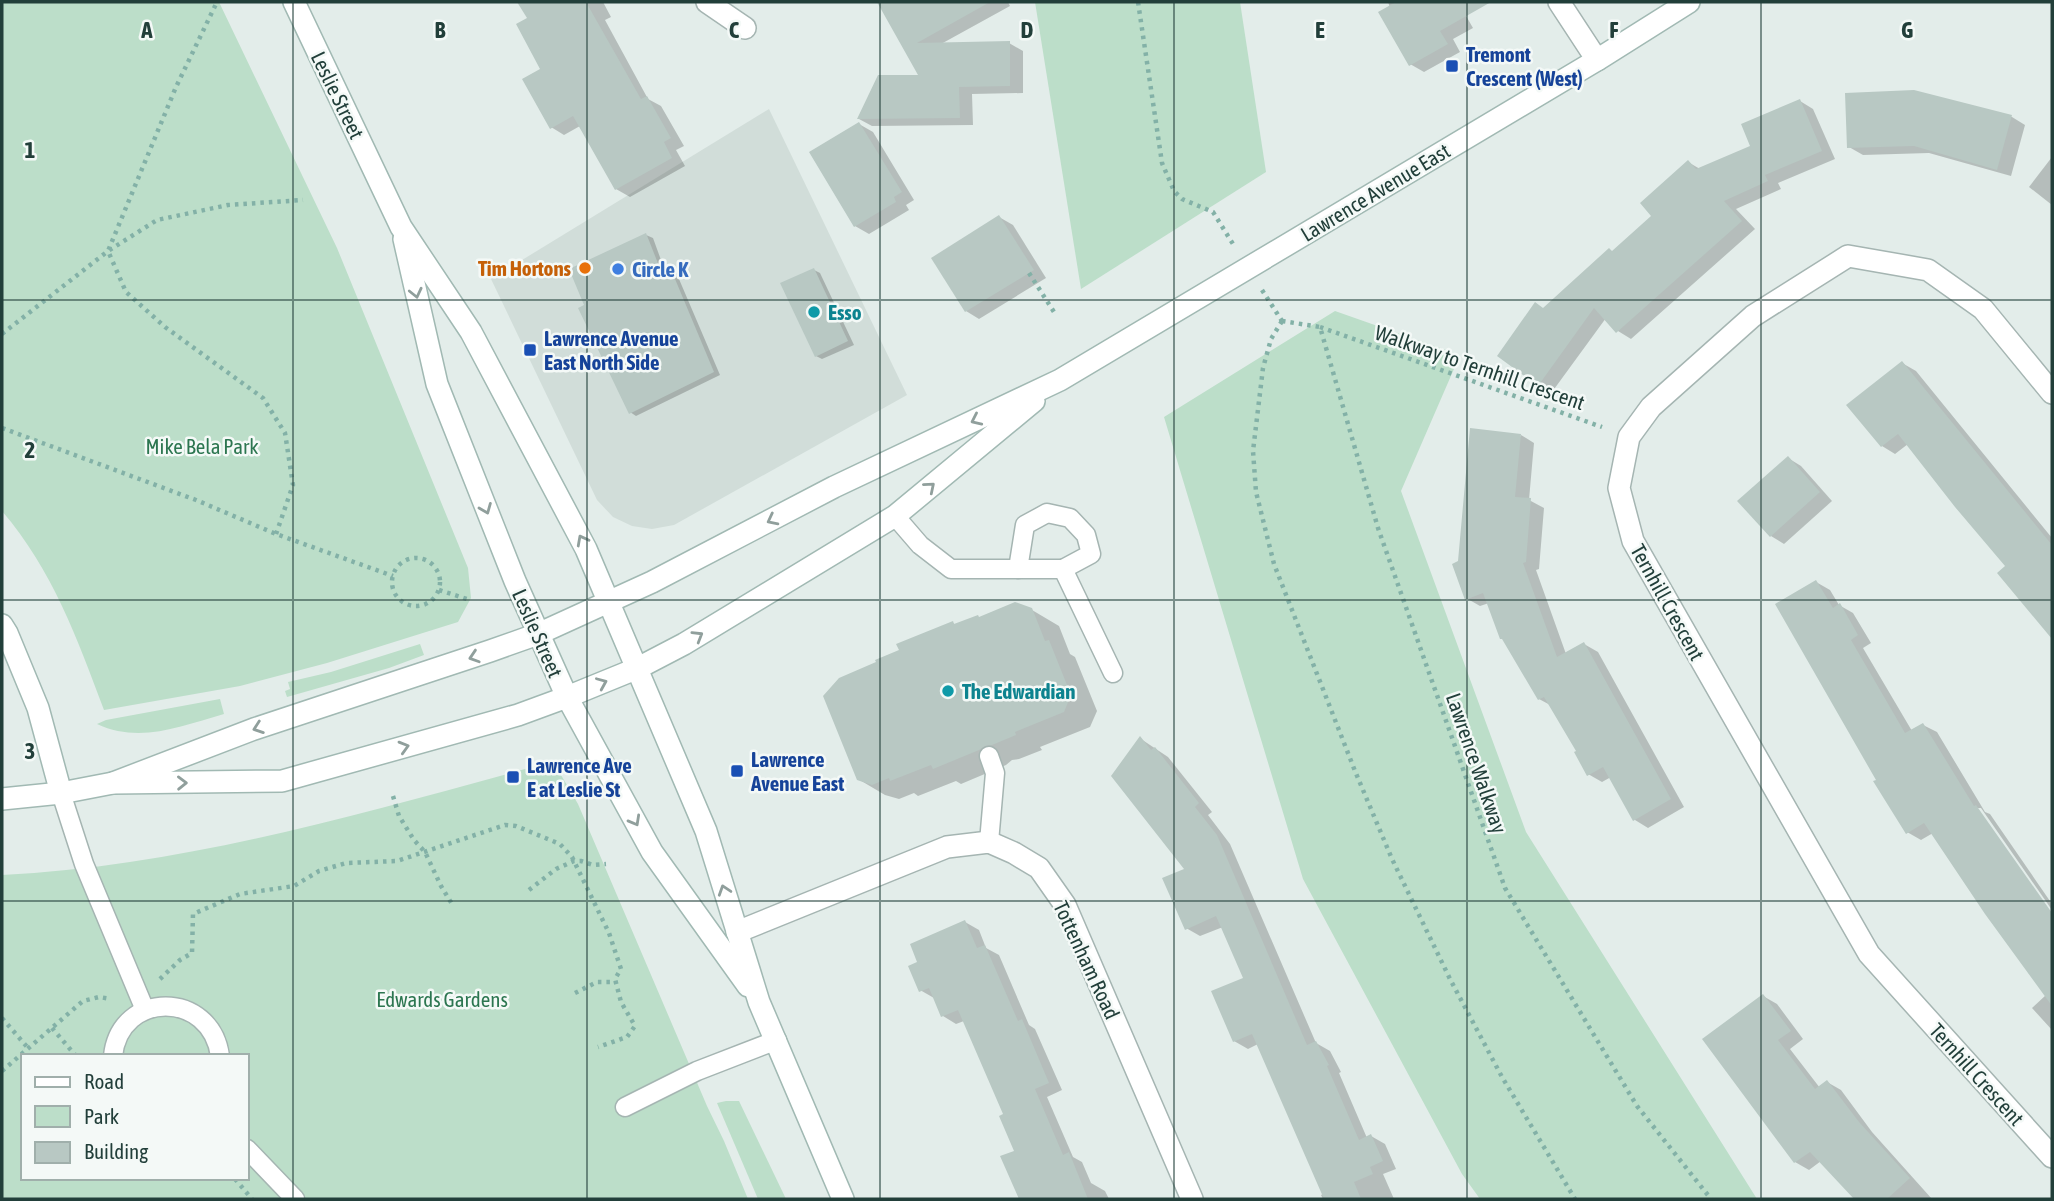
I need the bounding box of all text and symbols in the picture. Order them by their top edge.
text: A [140,17,153,43]
text: B [435,17,446,43]
text: C [729,17,740,43]
text: D [1021,17,1034,43]
text: E [1315,17,1325,43]
text: F [1609,17,1619,43]
text: G [1901,17,1913,43]
place label: Tremont Crescent (West) [1466,42,1583,90]
street label: Leslie Street [307,48,369,142]
marker: Tremont Crescent (West) [1444,58,1460,74]
text: 1 [25,137,36,163]
street label: Lawrence Avenue East [1296,138,1454,246]
place label: Tim Hortons [478,256,572,280]
place label: Circle K [632,257,689,281]
marker: Tim Hortons [577,260,593,276]
marker: Circle K [610,261,626,277]
one-way arrow [408,287,423,299]
place label: Esso [828,300,862,324]
marker: Esso [806,304,822,320]
street label: Walkway to Ternhill Crescent [1372,320,1588,414]
place label: Lawrence Avenue East North Side [544,326,679,374]
marker: Lawrence Avenue East North Side [522,342,538,358]
one-way arrow [971,412,983,426]
park label: Mike Bela Park [146,434,258,458]
text: 2 [25,437,35,463]
one-way arrow [922,483,935,495]
one-way arrow [478,502,492,514]
one-way arrow [767,511,779,525]
one-way arrow [576,535,590,547]
street label: Ternhill Crescent [1626,540,1710,664]
street label: Leslie Street [508,585,568,681]
one-way arrow [690,631,703,644]
one-way arrow [468,649,480,663]
one-way arrow [596,677,608,691]
place label: The Edwardian [962,679,1075,703]
marker: The Edwardian [940,683,956,699]
street label: Lawrence Walkway [1442,690,1512,836]
one-way arrow [252,720,264,734]
text: 3 [25,738,35,764]
one-way arrow [398,740,410,755]
place label: Lawrence Avenue East [750,747,844,795]
place label: Lawrence Ave E at Leslie St [527,753,632,801]
marker: Lawrence Avenue East [729,763,745,779]
marker: Lawrence Ave E at Leslie St [505,769,521,785]
one-way arrow [176,775,187,790]
one-way arrow [627,814,640,827]
one-way arrow [718,884,732,896]
street label: Tottenham Road [1049,897,1125,1023]
park label: Edwards Gardens [376,987,508,1011]
street label: Ternhill Crescent [1925,1018,2029,1130]
legend [21,1054,248,1180]
text: Road [84,1069,124,1093]
text: Park [84,1104,119,1128]
text: Building [84,1139,148,1163]

